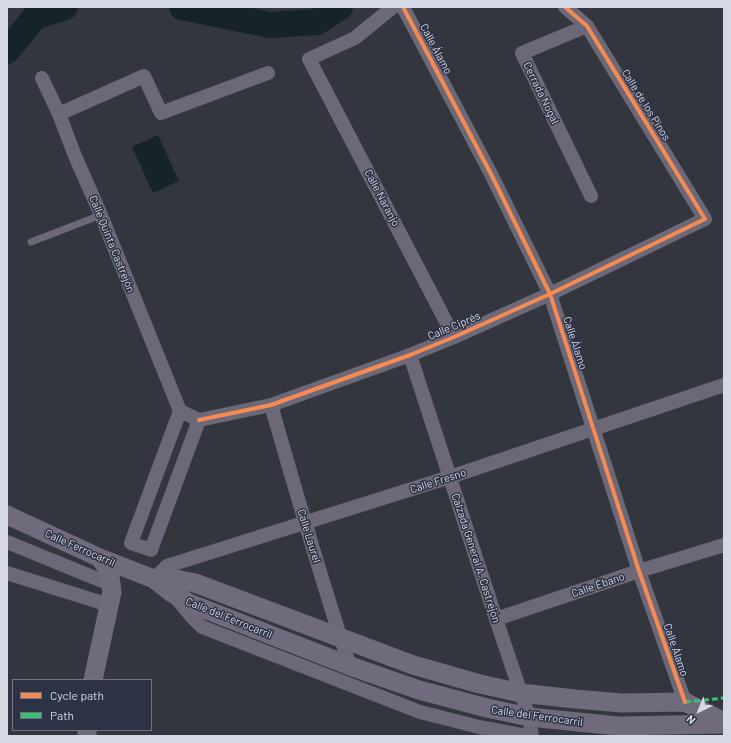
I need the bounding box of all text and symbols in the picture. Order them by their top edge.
street label: Calle Álamo [417,22,455,76]
street label: Cerrada Nogal [520,60,562,126]
street label: Calle de los Pinos [619,67,673,143]
street label: Calle Naranjo [361,167,403,229]
street label: Calle Quinta Castrejón [86,193,138,295]
street label: Calle Ciprés [426,309,482,343]
street label: Calle Álamo [560,315,590,371]
street label: Calle Fresno [408,466,468,496]
street label: Calzada General A. Castrejón [449,492,503,624]
street label: Calle Laurel [295,508,323,564]
street label: Calle Ferrocarril [43,527,117,569]
street label: Calle Ébano [570,570,626,600]
street label: Calle del Ferrocarril [184,595,274,641]
street label: Calle Álamo [661,622,691,678]
legend [12,679,152,731]
text: Cycle path [50,688,104,702]
north arrow [679,691,719,731]
street label: Calle del Ferrocarril [490,703,584,729]
text: Path [50,708,74,722]
text: N [683,713,698,727]

